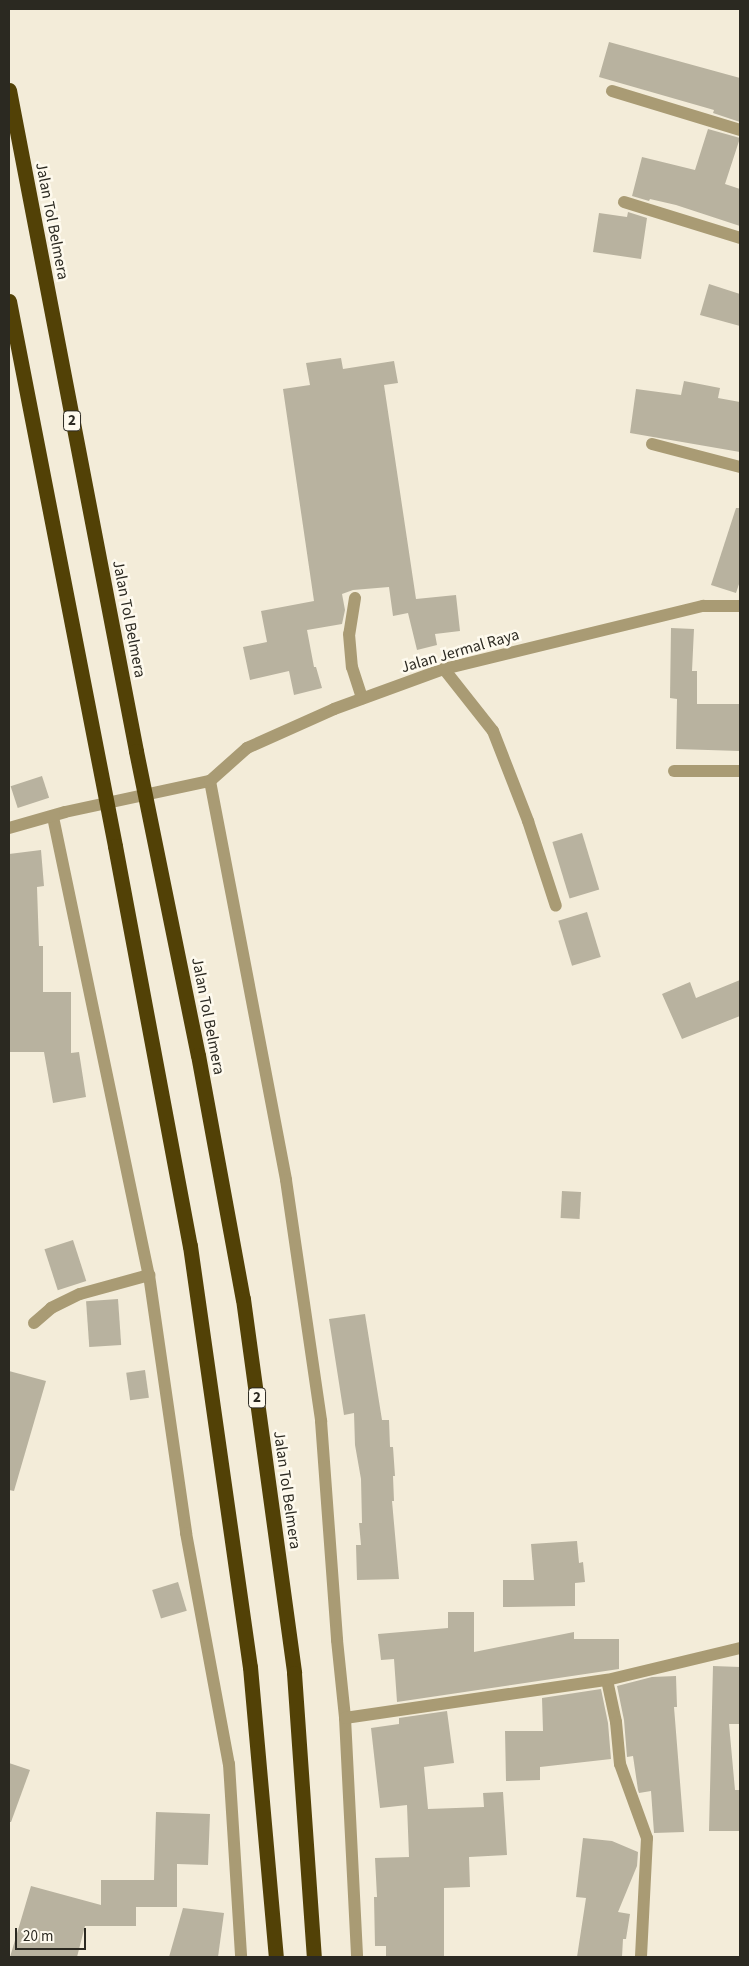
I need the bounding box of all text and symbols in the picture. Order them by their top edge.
street label: Jalan Tol Belmera [31,161,73,281]
road number: 2 [62,408,82,434]
street label: Jalan Tol Belmera [108,559,150,679]
street label: Jalan Jermal Raya [399,625,521,677]
street label: Jalan Tol Belmera [187,956,229,1076]
road number: 2 [247,1386,267,1410]
street label: Jalan Tol Belmera [269,1430,305,1550]
scale bar [18,1918,89,1950]
text: 20 m [23,1926,53,1947]

